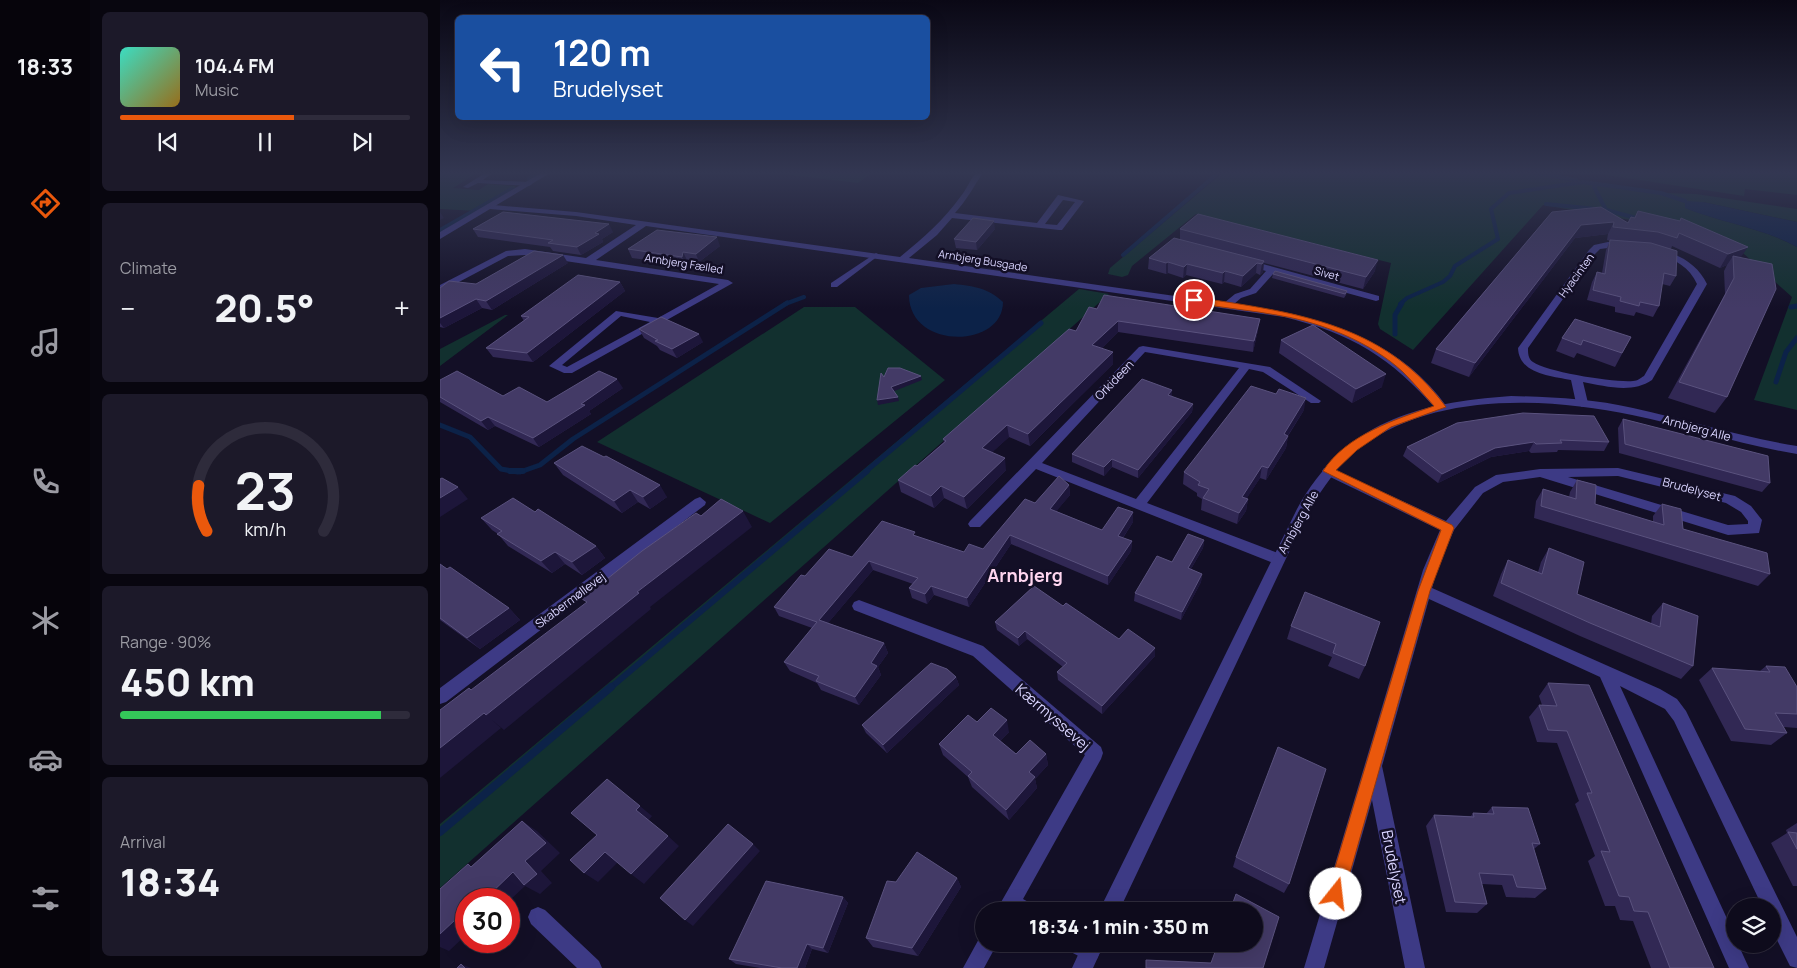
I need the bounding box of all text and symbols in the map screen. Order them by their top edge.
text: 120 m [553,29,651,77]
icon: left [470,35,535,100]
text: 18:33 [17,52,73,82]
text: 104.4 FM [195,53,274,79]
text: Brudelyset [553,74,663,104]
text: Music [195,79,239,101]
icon: previous [154,128,182,156]
icon: pause [251,128,279,156]
icon: next [348,128,376,156]
icon: directions [28,186,63,221]
street label: Arnbjerg Busgade [937,246,1029,275]
street label: Arnbjerg Fælled [644,249,724,277]
street label: Hyacinten [1555,250,1597,300]
text: Climate [120,257,177,279]
street label: Sivet [1313,262,1341,284]
pin [1173,279,1215,321]
text: 20.5° [214,281,315,333]
icon: arrive [1180,286,1208,314]
text: − [120,289,135,327]
text: + [394,289,410,327]
icon: music [28,325,63,360]
street label: Orkideen [1091,356,1137,404]
street label: Arnbjerg Alle [1661,411,1733,445]
text: 23 [234,455,296,526]
icon: phone [28,464,63,499]
street label: Brudelyset [1661,473,1723,505]
street label: Arnbjerg Alle [1274,487,1322,557]
text: km/h [244,517,286,541]
district label: Arnbjerg [987,563,1063,587]
street label: Skabermøllevej [531,568,609,632]
icon: climate [28,603,63,638]
text: Range · 90% [120,631,211,653]
text: 450 km [120,655,255,707]
street label: Kærmyssevej [1011,679,1095,755]
icon: car [28,742,63,777]
street label: Brudelyset [1377,828,1411,906]
text: Arrival [120,831,166,853]
text: 18:34 [120,855,220,907]
position arrow [1309,867,1361,919]
icon: filters [28,881,63,916]
speed limit sign: 30 [455,888,520,953]
map controls [1726,898,1781,953]
button: layers [1726,898,1781,953]
text: 18:34 · 1 min · 350 m [1029,914,1209,940]

